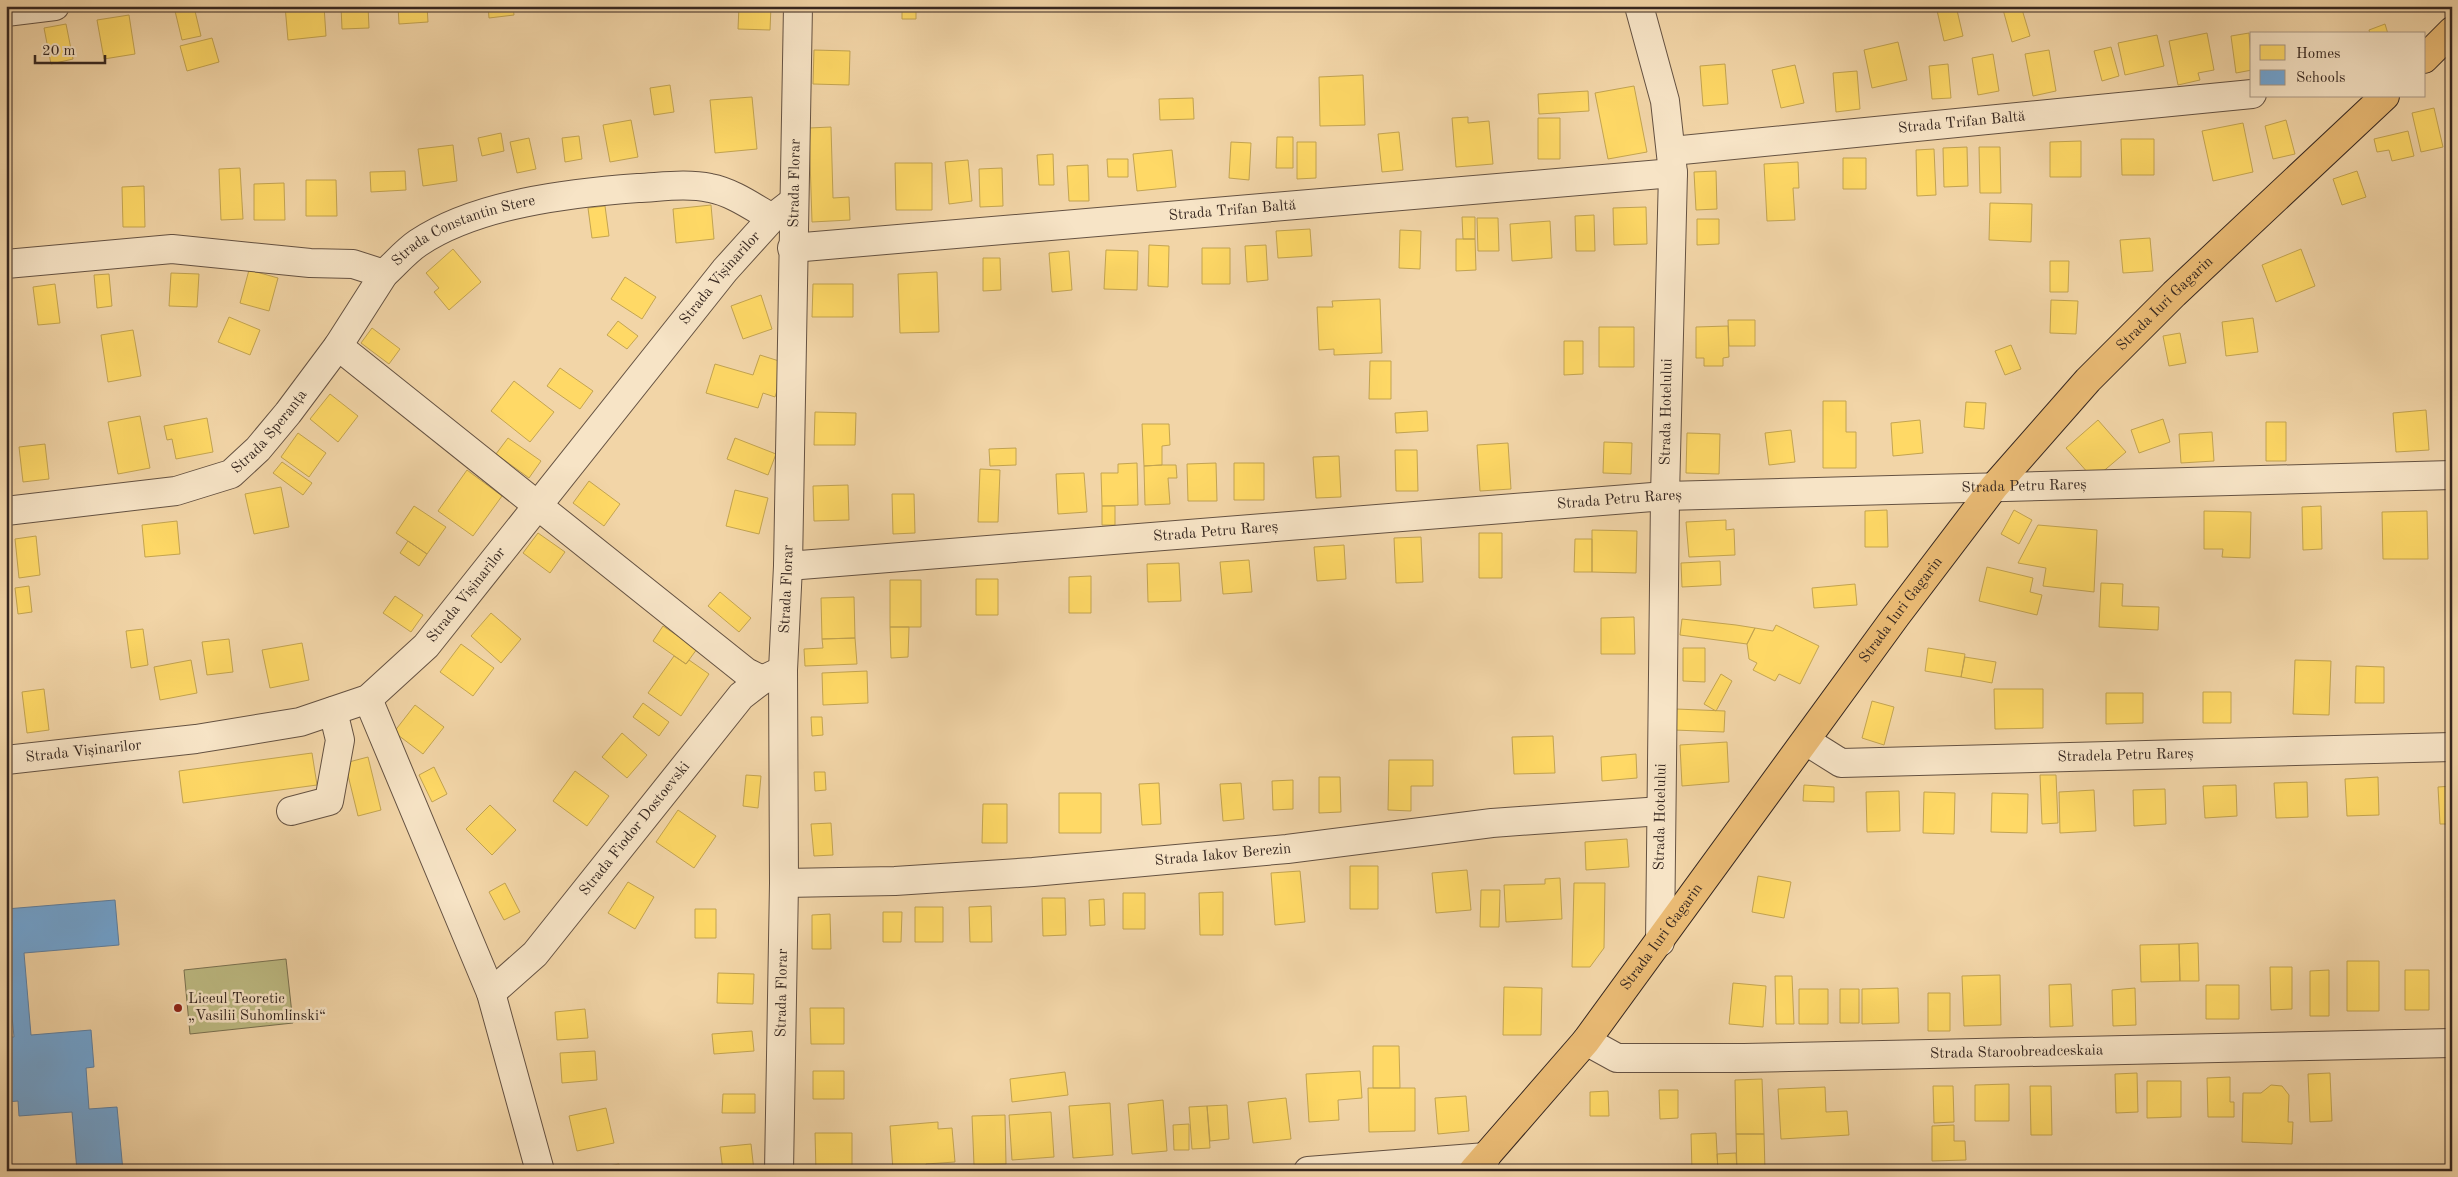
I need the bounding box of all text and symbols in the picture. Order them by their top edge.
scale bar [35,32,105,64]
legend [2250,32,2426,98]
text: 20 m [42,44,76,59]
text: Homes [2296,47,2341,62]
text: Schools [2296,71,2345,86]
street label: Strada Trifan Baltă [1897,109,2026,136]
street label: Strada Florar [787,139,803,228]
street label: Strada Constantin Stere [389,193,537,269]
street label: Strada Trifan Baltă [1168,198,1297,223]
street label: Strada Vișinarilor [677,229,763,328]
street label: Strada Iuri Gagarin [2114,254,2216,354]
street label: Strada Hotelului [1659,358,1675,466]
street label: Strada Speranța [229,387,310,477]
street label: Strada Petru Rareș [1961,477,2087,496]
street label: Strada Petru Rareș [1556,488,1682,512]
street label: Strada Petru Rareș [1153,519,1279,544]
street label: Strada Vișinarilor [424,545,509,645]
street label: Strada Florar [777,545,796,634]
street label: Strada Iuri Gagarin [1857,554,1945,666]
street label: Strada Vișinarilor [25,738,142,765]
street label: Stradela Petru Rareș [2057,746,2194,765]
street label: Strada Fiodor Dostoevski [577,759,693,899]
street label: Strada Hotelului [1653,763,1669,871]
street label: Strada Iakov Berezin [1154,841,1292,868]
street label: Strada Iuri Gagarin [1618,881,1706,993]
street label: Strada Florar [774,948,790,1038]
place label: Liceul Teoretic „Vasilii Suhomlinski“ [188,992,326,1024]
marker: Liceul Teoretic „Vasilii Suhomlinski“ [172,1002,184,1014]
street label: Strada Staroobreadceskaia [1930,1043,2104,1062]

